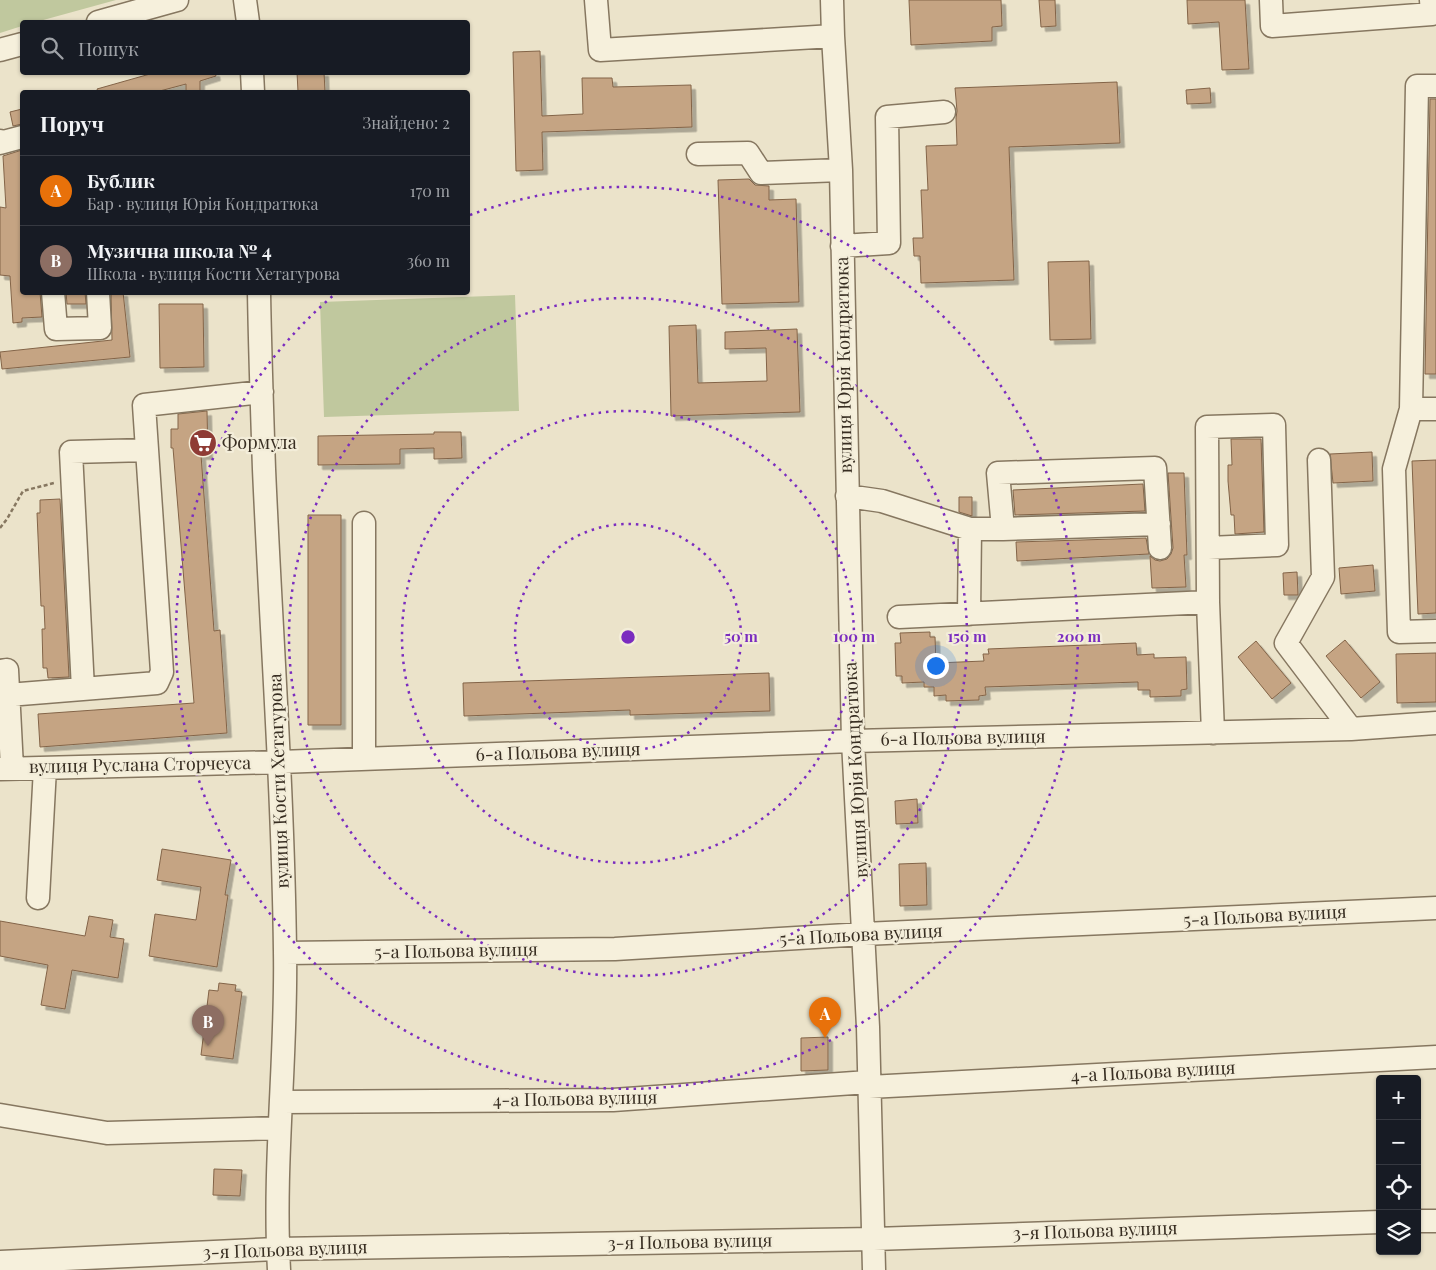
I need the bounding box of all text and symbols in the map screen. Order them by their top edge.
search box [20,20,470,75]
icon: search [38,34,66,62]
text: Пошук [78,35,139,61]
text: Поруч [40,109,104,137]
text: Знайдено: 2 [363,112,450,133]
text: Бублик [87,167,155,193]
text: A [51,180,61,201]
text: 170 m [410,180,450,201]
text: Бар · вулиця Юрія Кондратюка [87,193,318,214]
text: Музична школа № 4 [87,237,272,263]
text: B [51,250,61,271]
text: 360 m [407,250,450,271]
street label: вулиця Юрія Кондратюка [829,257,857,473]
text: Школа · вулиця Кости Хетагурова [87,263,340,284]
supermarket icon: Формула [188,428,218,458]
place label: Формула [222,430,297,454]
text: 50 m [724,626,758,646]
text: 100 m [833,626,876,646]
text: 150 m [947,626,987,646]
text: 200 m [1057,626,1102,646]
centre of rings [619,628,637,646]
your location [923,653,949,679]
street label: вулиця Юрія Кондратюка [837,661,873,879]
street label: вулиця Кости Хетагурова [262,673,294,889]
street label: 6-а Польова вулиця [880,724,1046,750]
street label: 6-а Польова вулиця [475,736,641,766]
street label: вулиця Руслана Сторчеуса [29,750,251,778]
street label: 5-а Польова вулиця [1183,899,1347,931]
street label: 5-а Польова вулиця [779,918,943,950]
street label: 5-а Польова вулиця [374,937,538,963]
pin: A [809,997,841,1038]
pin: B [192,1005,224,1046]
street label: 4-а Польова вулиця [1070,1055,1236,1087]
map controls [1376,1075,1421,1255]
button: + [1376,1075,1421,1120]
street label: 4-а Польова вулиця [492,1085,658,1111]
button: − [1376,1120,1421,1165]
button: locate [1376,1165,1421,1210]
button: layers [1376,1210,1421,1255]
street label: 3-я Польова вулиця [1012,1215,1178,1245]
street label: 3-я Польова вулиця [607,1228,773,1254]
street label: 3-я Польова вулиця [202,1234,368,1264]

